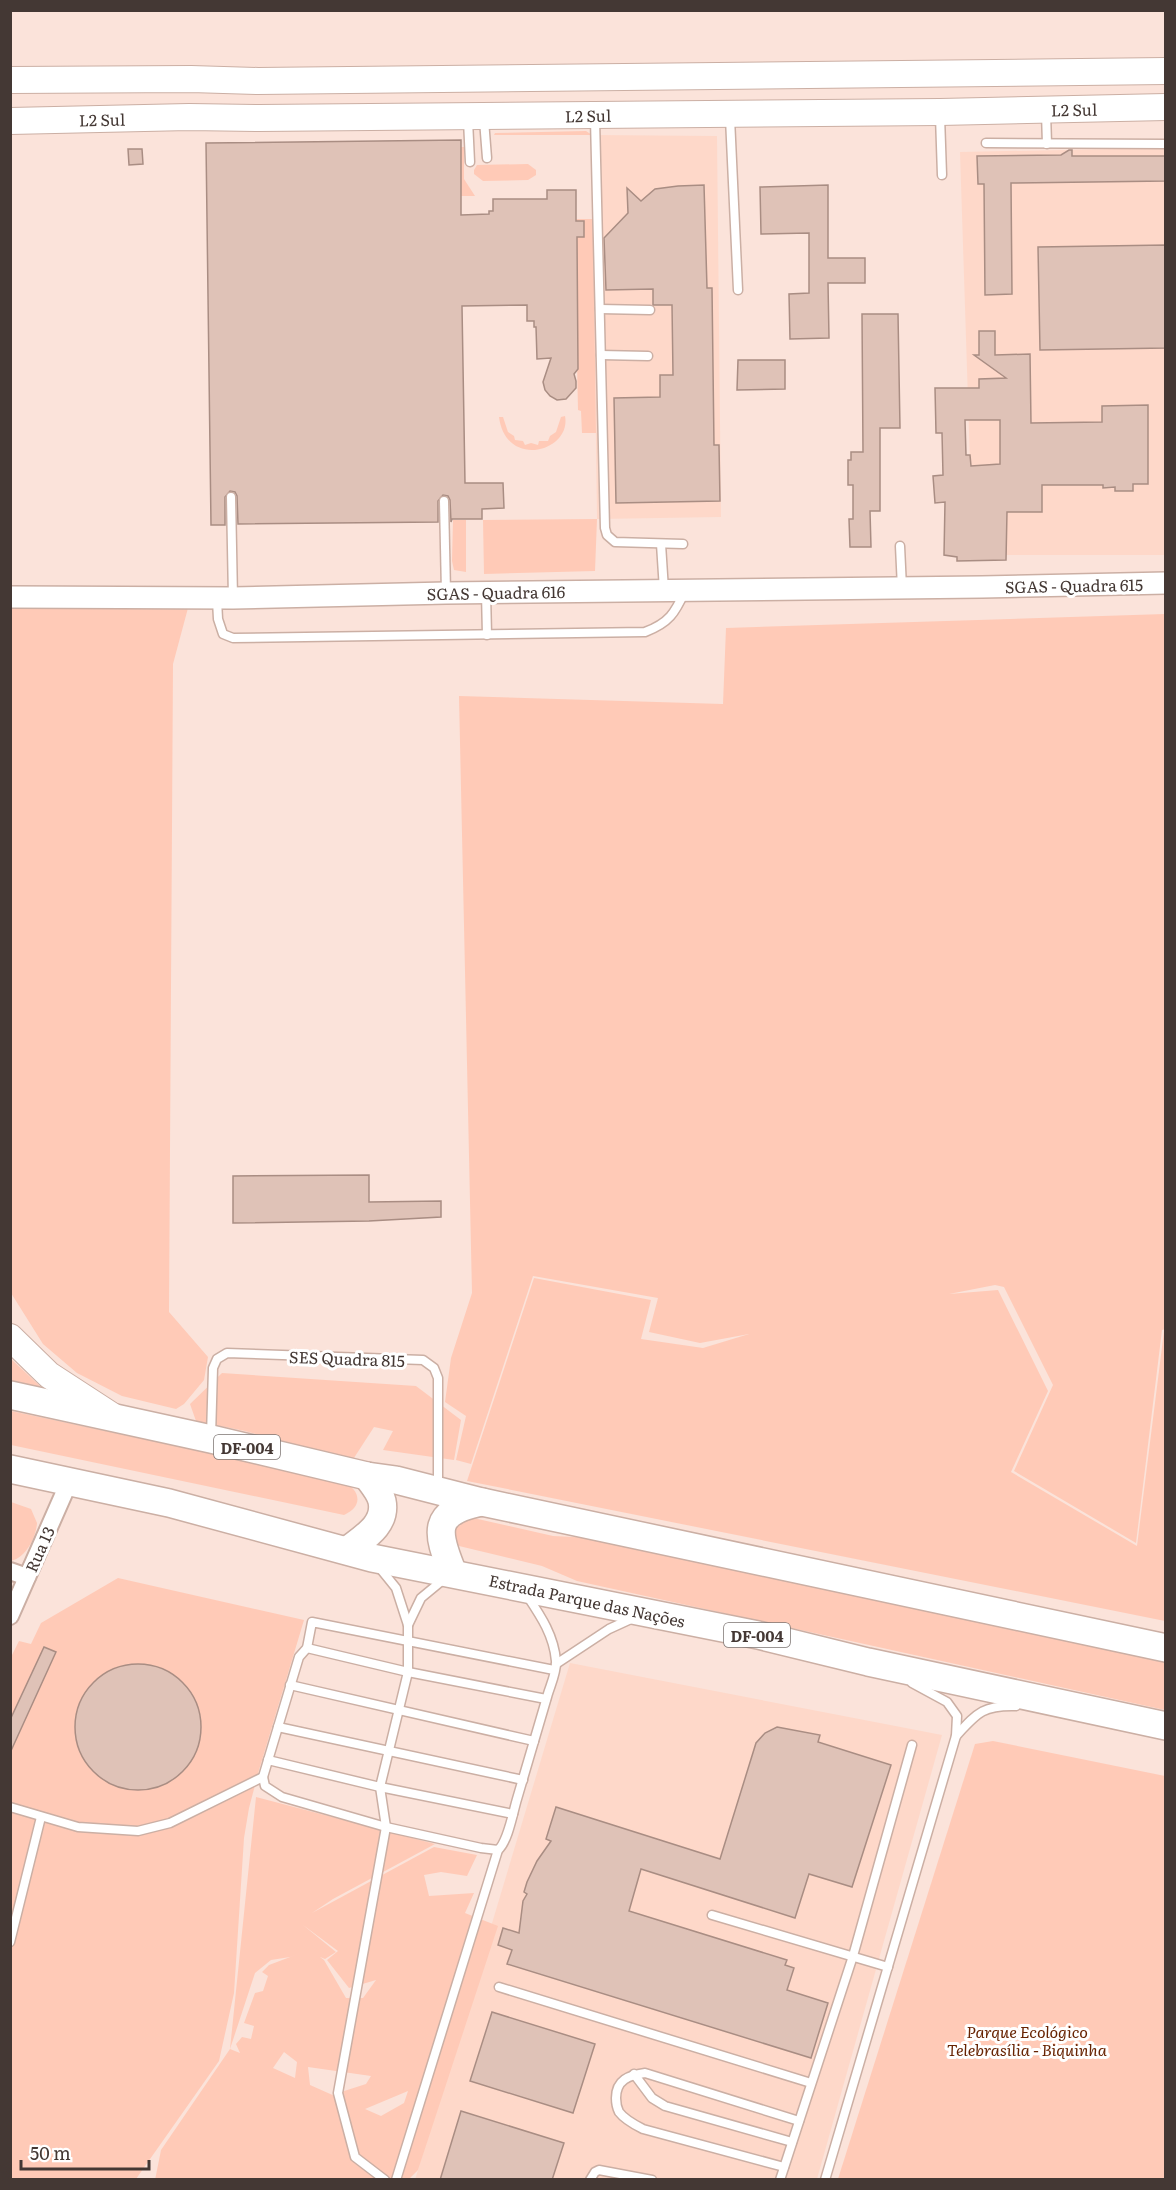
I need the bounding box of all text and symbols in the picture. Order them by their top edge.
street label: L2 Sul [1051,97,1097,121]
street label: L2 Sul [565,103,611,127]
street label: L2 Sul [79,107,125,131]
street label: SGAS - Quadra 615 [1005,572,1143,598]
street label: SGAS - Quadra 616 [426,579,566,605]
street label: SES Quadra 815 [289,1344,405,1372]
road number: DF-004 [214,1435,280,1459]
street label: Rua 13 [18,1522,60,1576]
street label: Estrada Parque das Nações [487,1567,687,1633]
road number: DF-004 [724,1623,790,1647]
park label: Parque Ecológico Telebrasília - Biquinha [947,2019,1108,2061]
scale bar [21,2133,148,2171]
text: 50 m [30,2139,71,2166]

